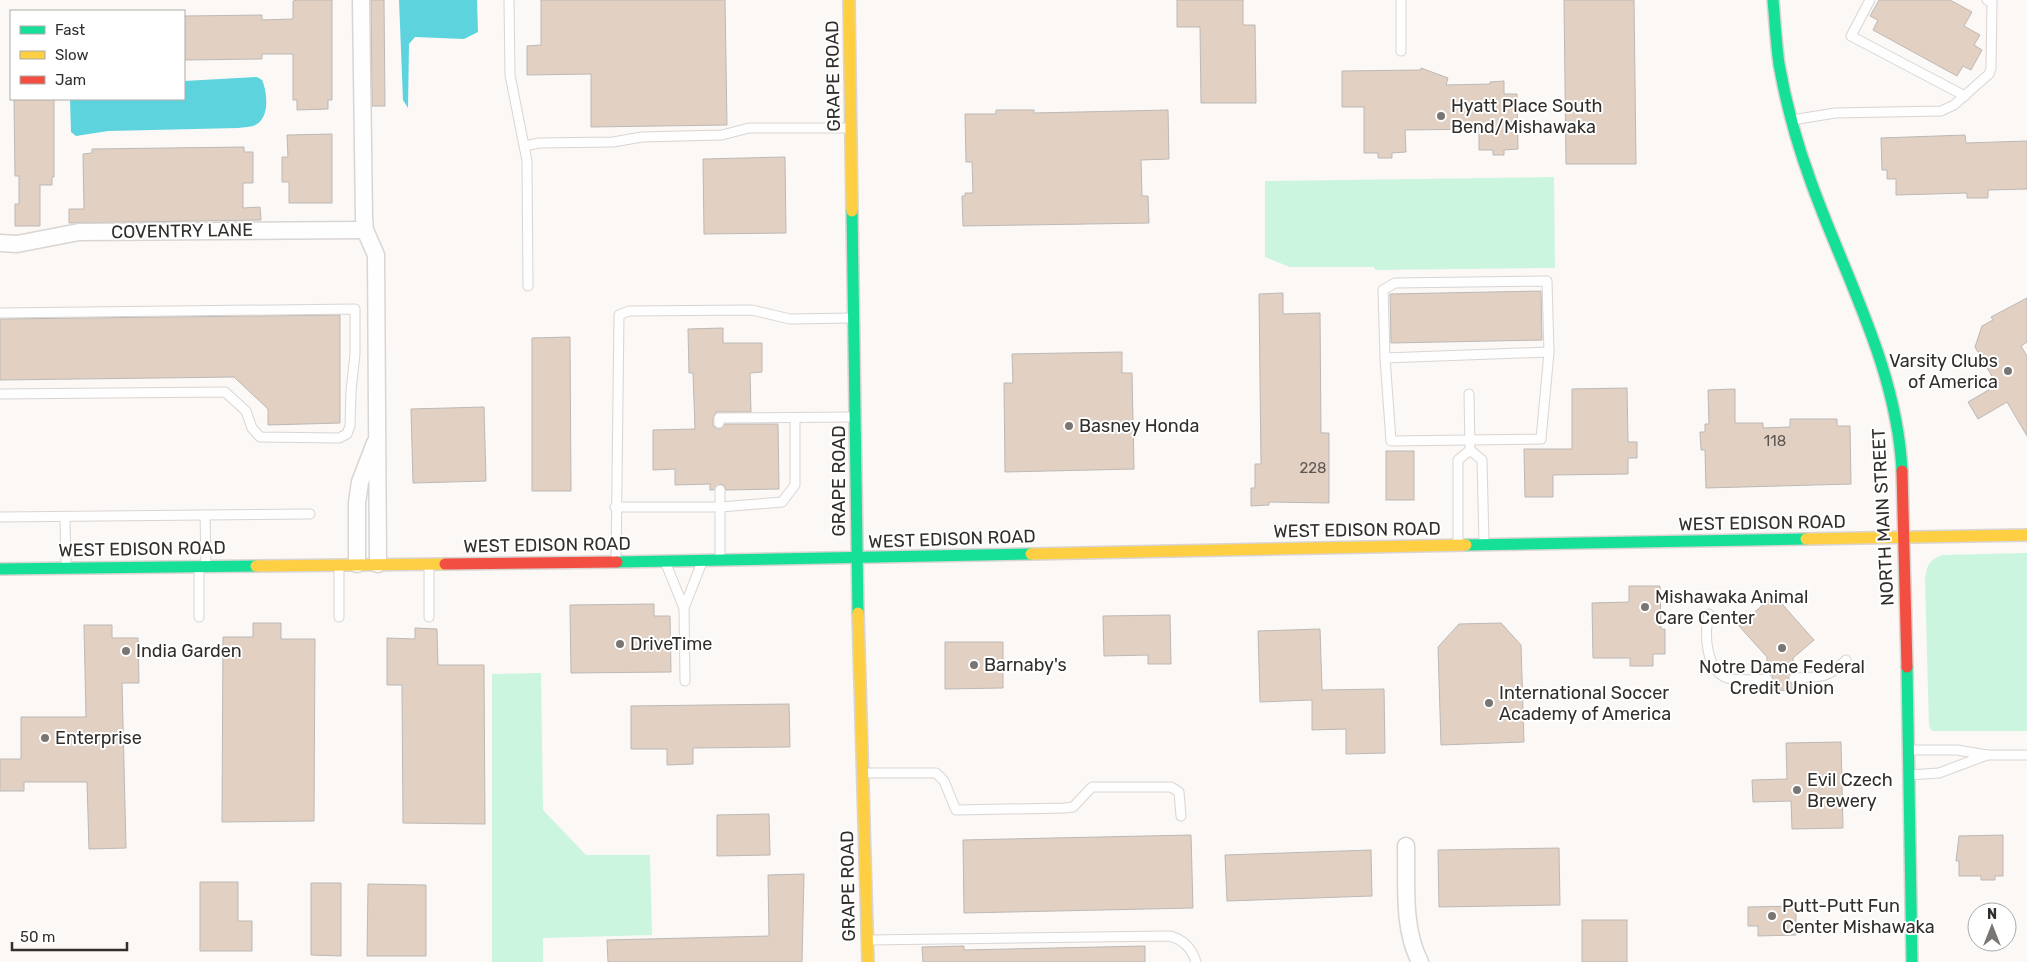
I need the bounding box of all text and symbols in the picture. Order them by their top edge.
legend [10,10,185,100]
street label: GRAPE ROAD [821,20,845,132]
text: Fast [55,21,85,39]
text: Slow [55,46,88,64]
text: Jam [55,71,86,89]
place label: Hyatt Place South Bend/Mishawaka [1451,95,1602,138]
marker: Hyatt Place South Bend/Mishawaka [1435,110,1447,122]
street label: COVENTRY LANE [111,219,253,243]
place label: Varsity Clubs of America [1889,350,1998,393]
marker: Varsity Clubs of America [2002,365,2014,377]
place label: Basney Honda [1079,415,1199,437]
marker: Basney Honda [1063,420,1075,432]
street label: GRAPE ROAD [828,425,850,537]
street label: NORTH MAIN STREET [1867,428,1899,606]
house number: 118 [1764,432,1786,450]
house number: 228 [1299,459,1327,477]
street label: WEST EDISON ROAD [1678,511,1846,535]
street label: WEST EDISON ROAD [1273,518,1441,542]
street label: WEST EDISON ROAD [868,525,1036,553]
street label: WEST EDISON ROAD [463,533,631,557]
street label: WEST EDISON ROAD [58,537,226,561]
place label: Mishawaka Animal Care Center [1655,586,1808,629]
marker: Mishawaka Animal Care Center [1639,601,1651,613]
place label: DriveTime [630,633,712,655]
marker: DriveTime [614,638,626,650]
place label: India Garden [136,640,242,662]
marker: Notre Dame Federal Credit Union [1776,642,1788,654]
marker: India Garden [120,645,132,657]
place label: Barnaby's [984,654,1067,676]
place label: Notre Dame Federal Credit Union [1699,656,1865,699]
marker: Barnaby's [968,659,980,671]
place label: International Soccer Academy of America [1499,682,1671,725]
marker: International Soccer Academy of America [1483,697,1495,709]
place label: Enterprise [55,727,142,749]
marker: Enterprise [39,732,51,744]
place label: Evil Czech Brewery [1807,769,1893,812]
marker: Evil Czech Brewery [1791,784,1803,796]
street label: GRAPE ROAD [836,830,860,942]
place label: Putt-Putt Fun Center Mishawaka [1782,895,1935,938]
north arrow [1967,902,2017,952]
text: N [1987,906,1997,923]
marker: Putt-Putt Fun Center Mishawaka [1766,910,1778,922]
scale bar [12,920,128,952]
text: 50 m [20,928,55,946]

